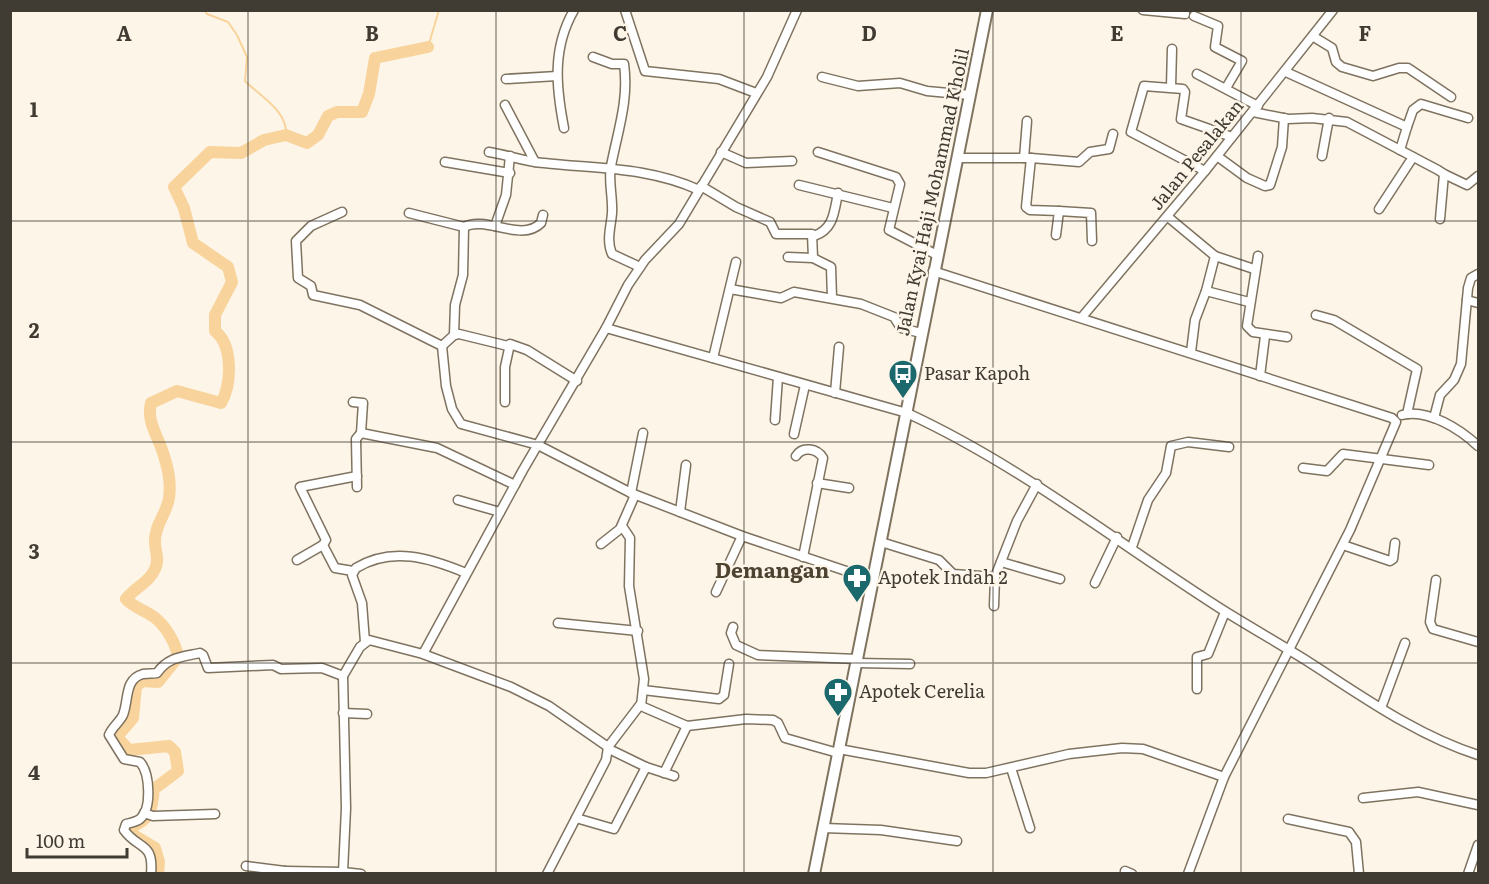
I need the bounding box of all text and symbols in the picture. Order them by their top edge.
text: A [116,17,132,47]
text: B [365,17,379,47]
text: C [613,17,627,47]
text: D [861,17,877,47]
text: E [1110,17,1124,47]
text: F [1359,17,1372,47]
street label: Jalan Kyai Haji Mohammad Kholil [888,45,975,338]
text: 1 [30,93,38,123]
street label: Jalan Pesalakan [1143,93,1249,215]
text: 2 [29,314,40,344]
bus stop icon: Pasar Kapoh [887,358,919,400]
place label: Pasar Kapoh [924,359,1030,386]
text: 3 [28,535,40,565]
district label: Demangan [715,553,830,584]
pharmacy icon: Apotek Indah 2 [841,562,873,604]
place label: Apotek Indah 2 [878,563,1008,590]
pharmacy icon: Apotek Cerelia [822,676,854,718]
place label: Apotek Cerelia [859,677,985,704]
text: 4 [28,756,40,786]
scale bar [27,821,128,859]
text: 100 m [36,827,85,854]

